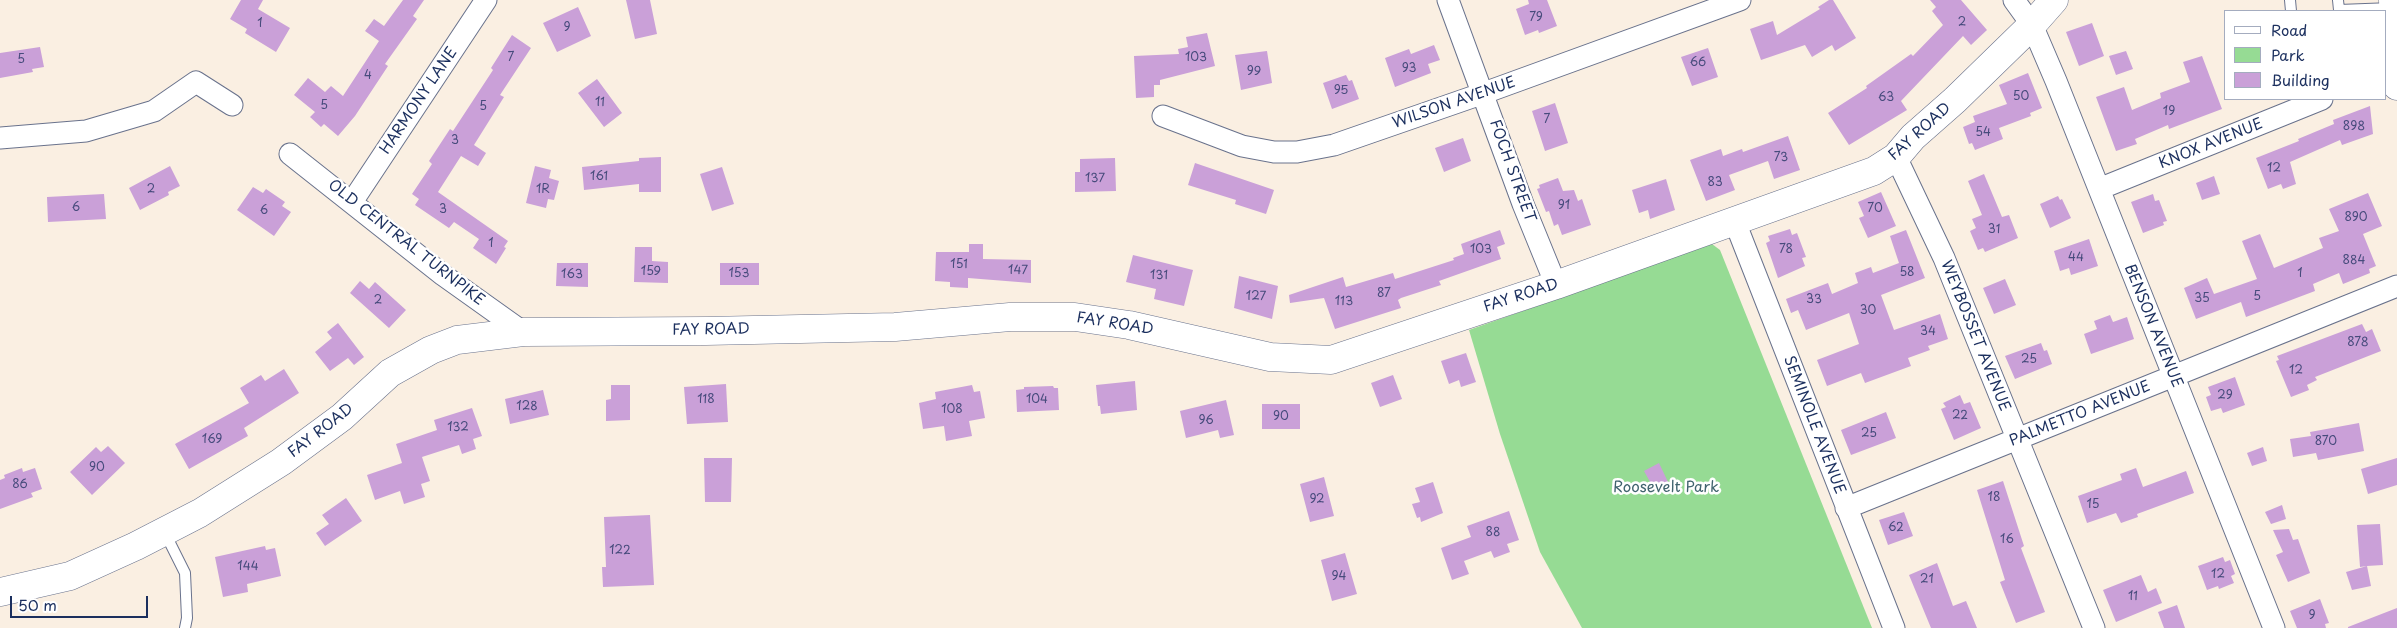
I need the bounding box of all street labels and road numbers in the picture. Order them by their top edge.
street label: HARMONY LANE [377,44,461,158]
street label: WILSON AVENUE [1390,74,1518,132]
street label: FAY ROAD [1885,99,1955,165]
street label: KNOX AVENUE [2156,115,2266,173]
street label: FOCH STREET [1485,117,1539,225]
street label: OLD CENTRAL TURNPIKE [324,176,488,310]
street label: WEYBOSSET AVENUE [1936,258,2014,414]
street label: BENSON AVENUE [2120,262,2186,390]
street label: FAY ROAD [1481,275,1561,317]
street label: FAY ROAD [1075,309,1155,339]
street label: FAY ROAD [672,320,750,340]
street label: SEMINOLE AVENUE [1779,353,1849,497]
street label: PALMETTO AVENUE [2007,378,2153,450]
street label: FAY ROAD [285,400,357,462]

